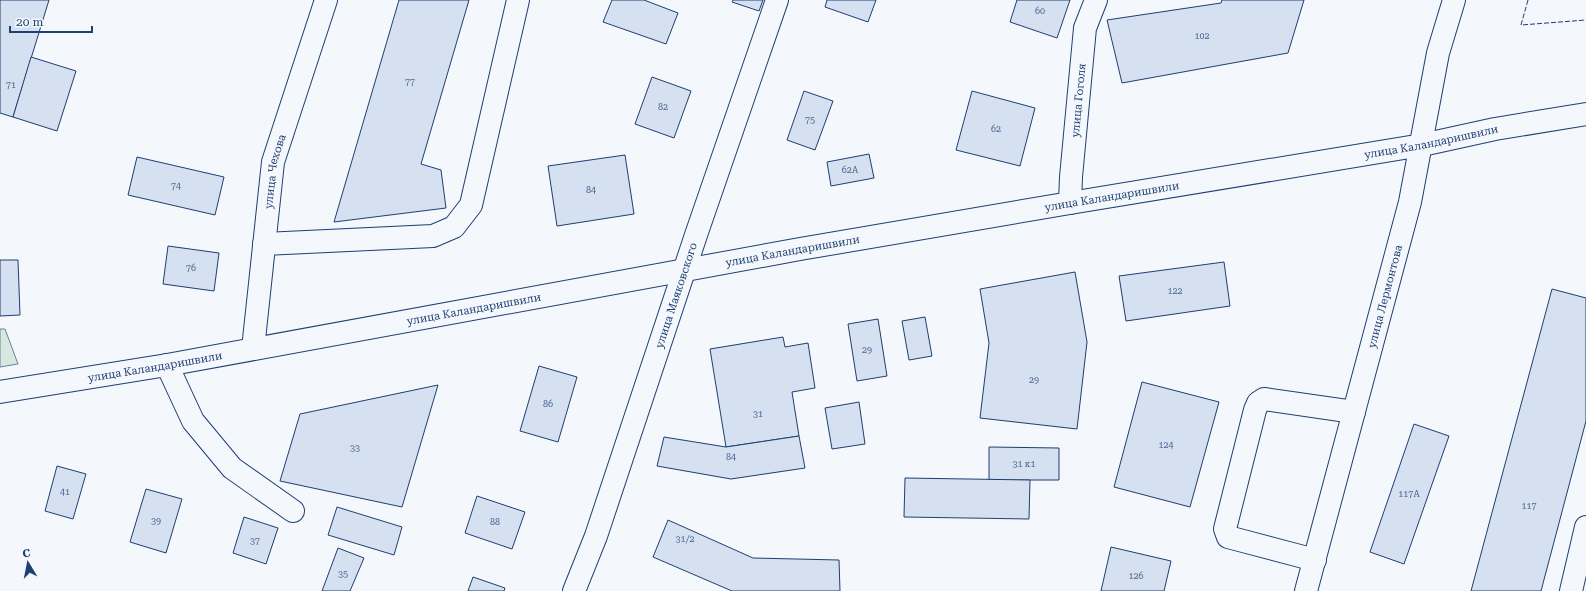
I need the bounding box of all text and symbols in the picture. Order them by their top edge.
house number: 60 [1035,6,1045,16]
scale bar [10,8,92,34]
text: 20 m [16,15,43,29]
house number: 102 [1194,31,1210,41]
street label: улица Гоголя [1069,63,1089,138]
house number: 77 [405,77,415,87]
house number: 71 [6,80,16,90]
house number: 82 [658,102,668,112]
house number: 75 [805,115,815,125]
street label: улица Каландаришвили [1363,122,1499,161]
house number: 62 [991,124,1001,134]
street label: улица Чехова [262,133,289,210]
house number: 62А [842,165,859,175]
street label: улица Каландаришвили [1044,179,1180,214]
house number: 74 [171,181,181,191]
house number: 84 [586,185,596,195]
street label: улица Каландаришвили [724,233,861,270]
street label: улица Маяковского [653,241,700,350]
street label: улица Лермонтова [1365,243,1405,349]
house number: 76 [186,263,196,273]
house number: 122 [1167,286,1183,296]
street label: улица Каландаришвили [406,291,542,328]
house number: 29 [862,345,872,355]
street label: улица Каландаришвили [87,349,223,385]
house number: 29 [1029,375,1039,385]
house number: 86 [543,399,553,409]
house number: 31 [753,409,763,419]
house number: 124 [1158,440,1174,450]
house number: 33 [350,443,360,453]
house number: 84 [726,452,736,462]
house number: 31 к1 [1012,459,1036,469]
house number: 41 [60,487,70,497]
house number: 117А [1398,489,1420,499]
house number: 117 [1521,501,1537,511]
house number: 39 [151,516,161,526]
house number: 88 [490,517,500,527]
house number: 31/2 [676,534,694,544]
house number: 37 [250,536,260,546]
north arrow [8,543,48,583]
text: С [21,547,32,561]
house number: 35 [338,569,348,579]
house number: 126 [1128,571,1144,581]

